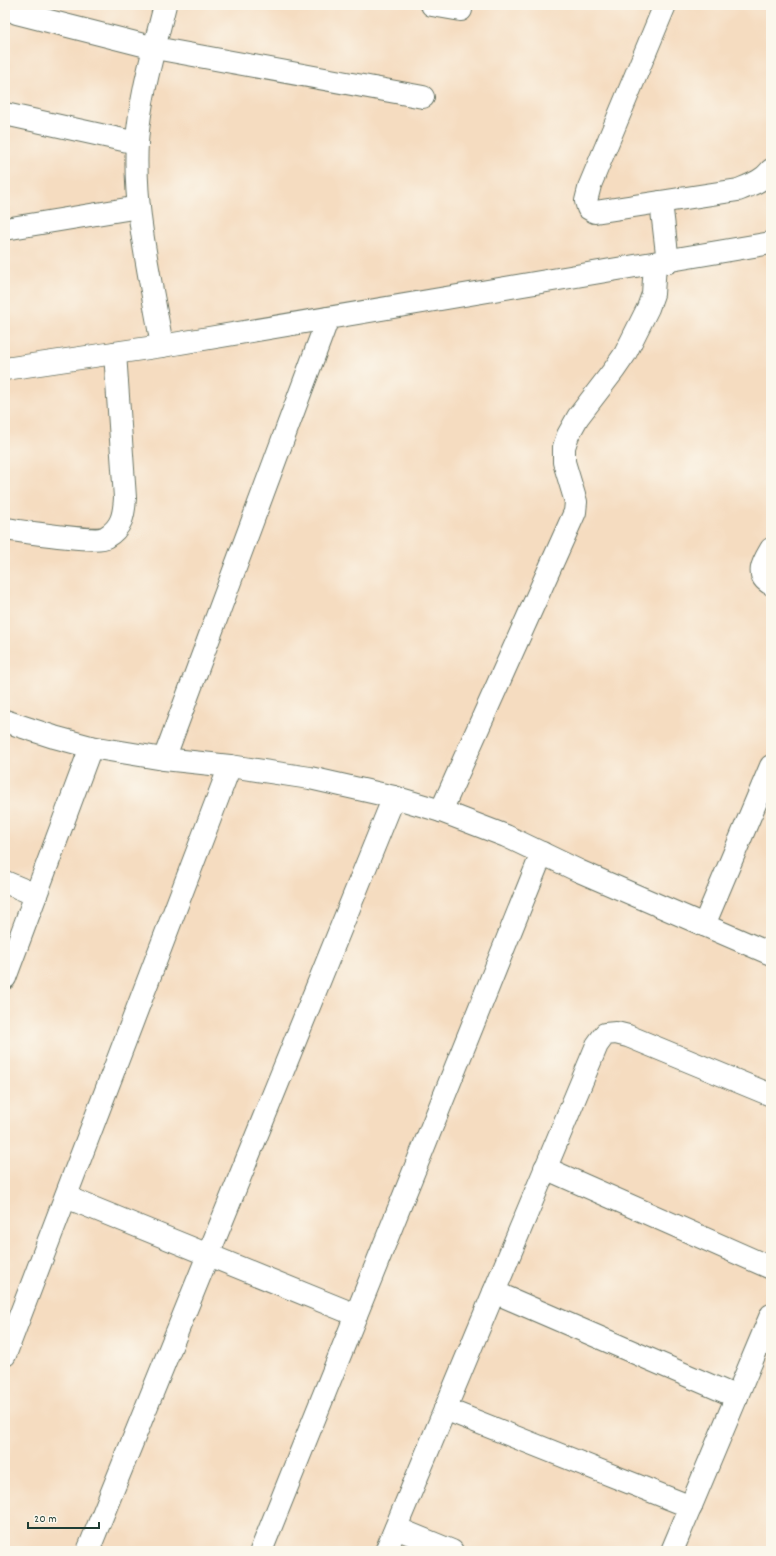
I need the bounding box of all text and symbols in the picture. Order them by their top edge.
scale bar [28,1504,99,1530]
text: 20 m [34,1511,57,1528]

